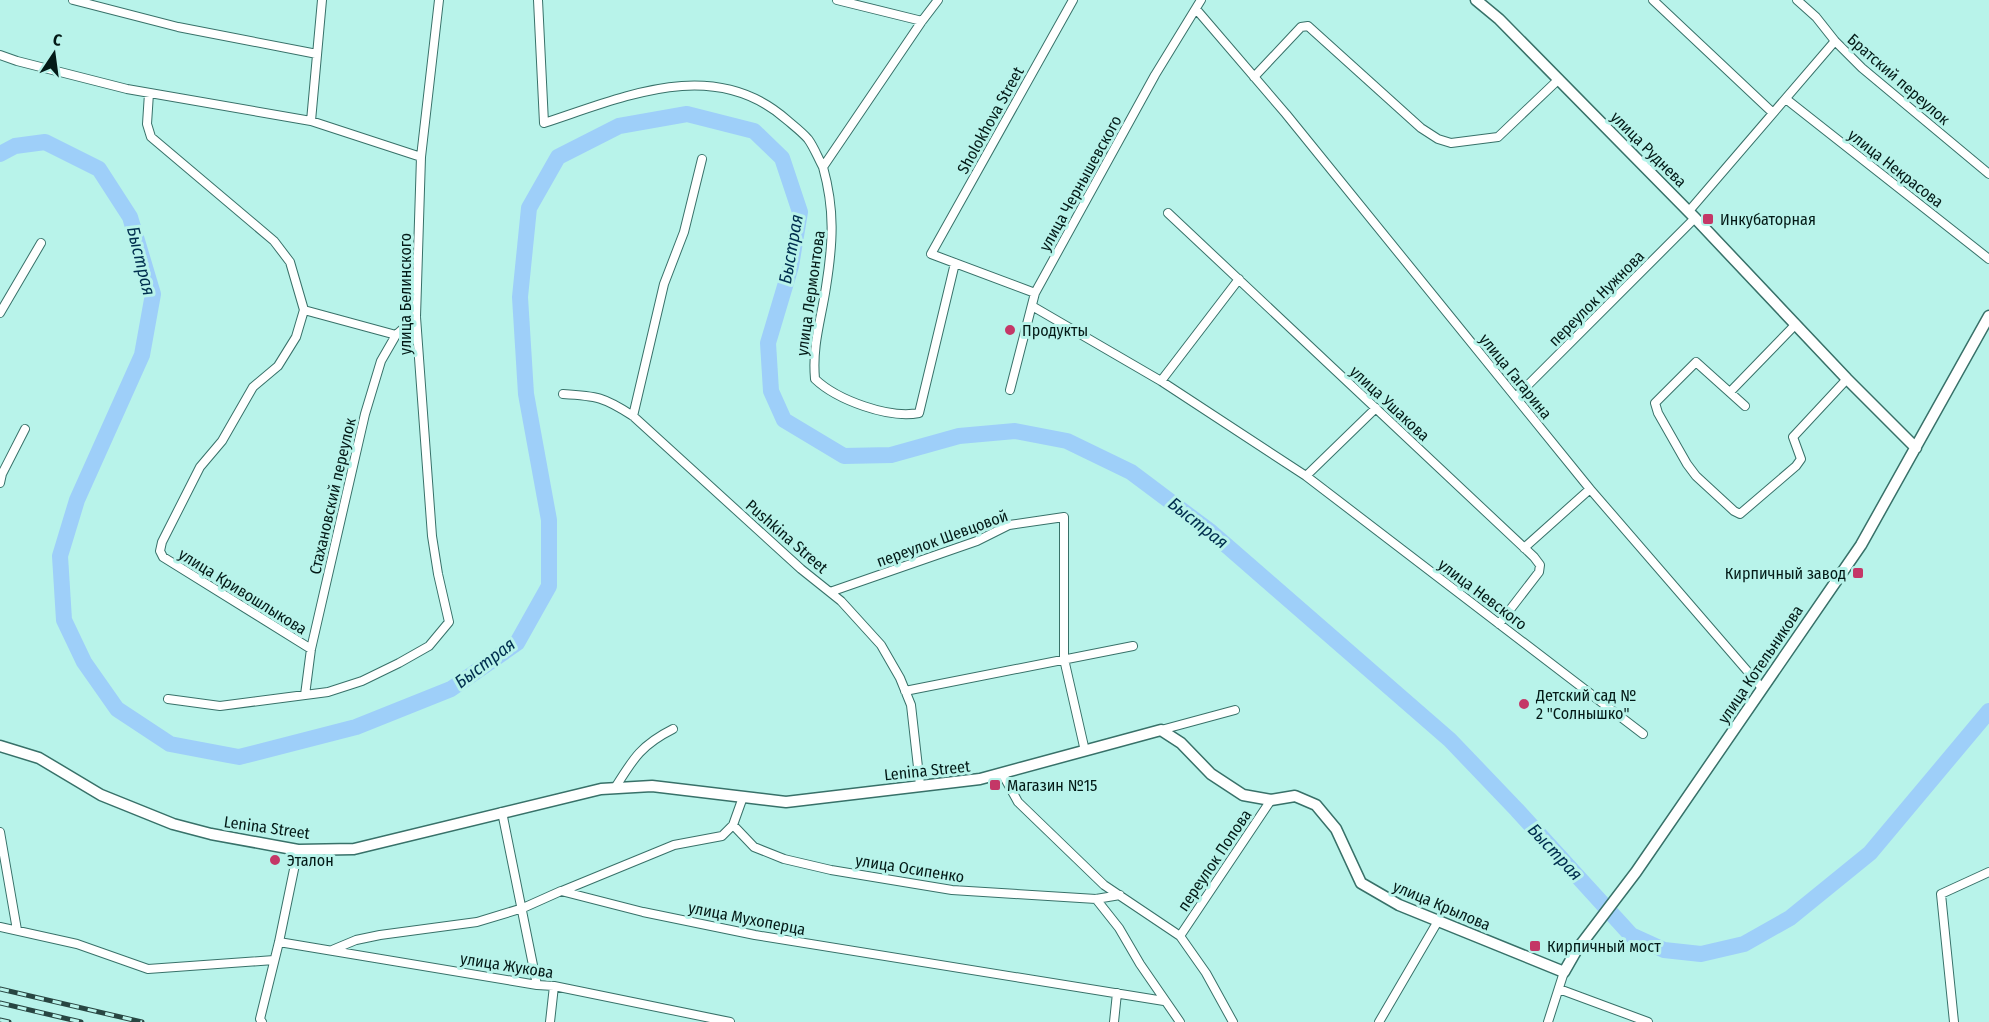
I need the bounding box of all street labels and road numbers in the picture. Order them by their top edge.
street label: Братский переулок [1844,30,1954,129]
street label: Sholokhova Street [953,63,1028,177]
street label: улица Руднева [1607,108,1691,191]
street label: улица Чернышевского [1035,112,1126,254]
street label: улица Некрасова [1844,125,1947,212]
street label: улица Лермонтова [792,229,829,357]
street label: улица Белинского [396,233,415,355]
street label: переулок Нужнова [1545,247,1648,350]
street label: улица Гагарина [1475,330,1556,423]
street label: улица Ушакова [1346,362,1434,445]
street label: Стахановский переулок [305,416,360,576]
street label: Pushkina Street [742,496,832,578]
street label: переулок Шевцовой [874,506,1010,571]
street label: улица Кривошлыкова [175,544,311,639]
street label: улица Невского [1435,555,1531,634]
street label: улица Котельникова [1714,602,1807,727]
street label: Lenina Street [883,756,972,784]
street label: переулок Попова [1173,806,1255,915]
street label: Lenina Street [223,812,312,843]
street label: улица Осипенко [854,851,966,886]
street label: улица Крылова [1390,876,1493,935]
street label: улица Мухоперца [687,898,807,939]
street label: улица Жукова [459,949,555,982]

